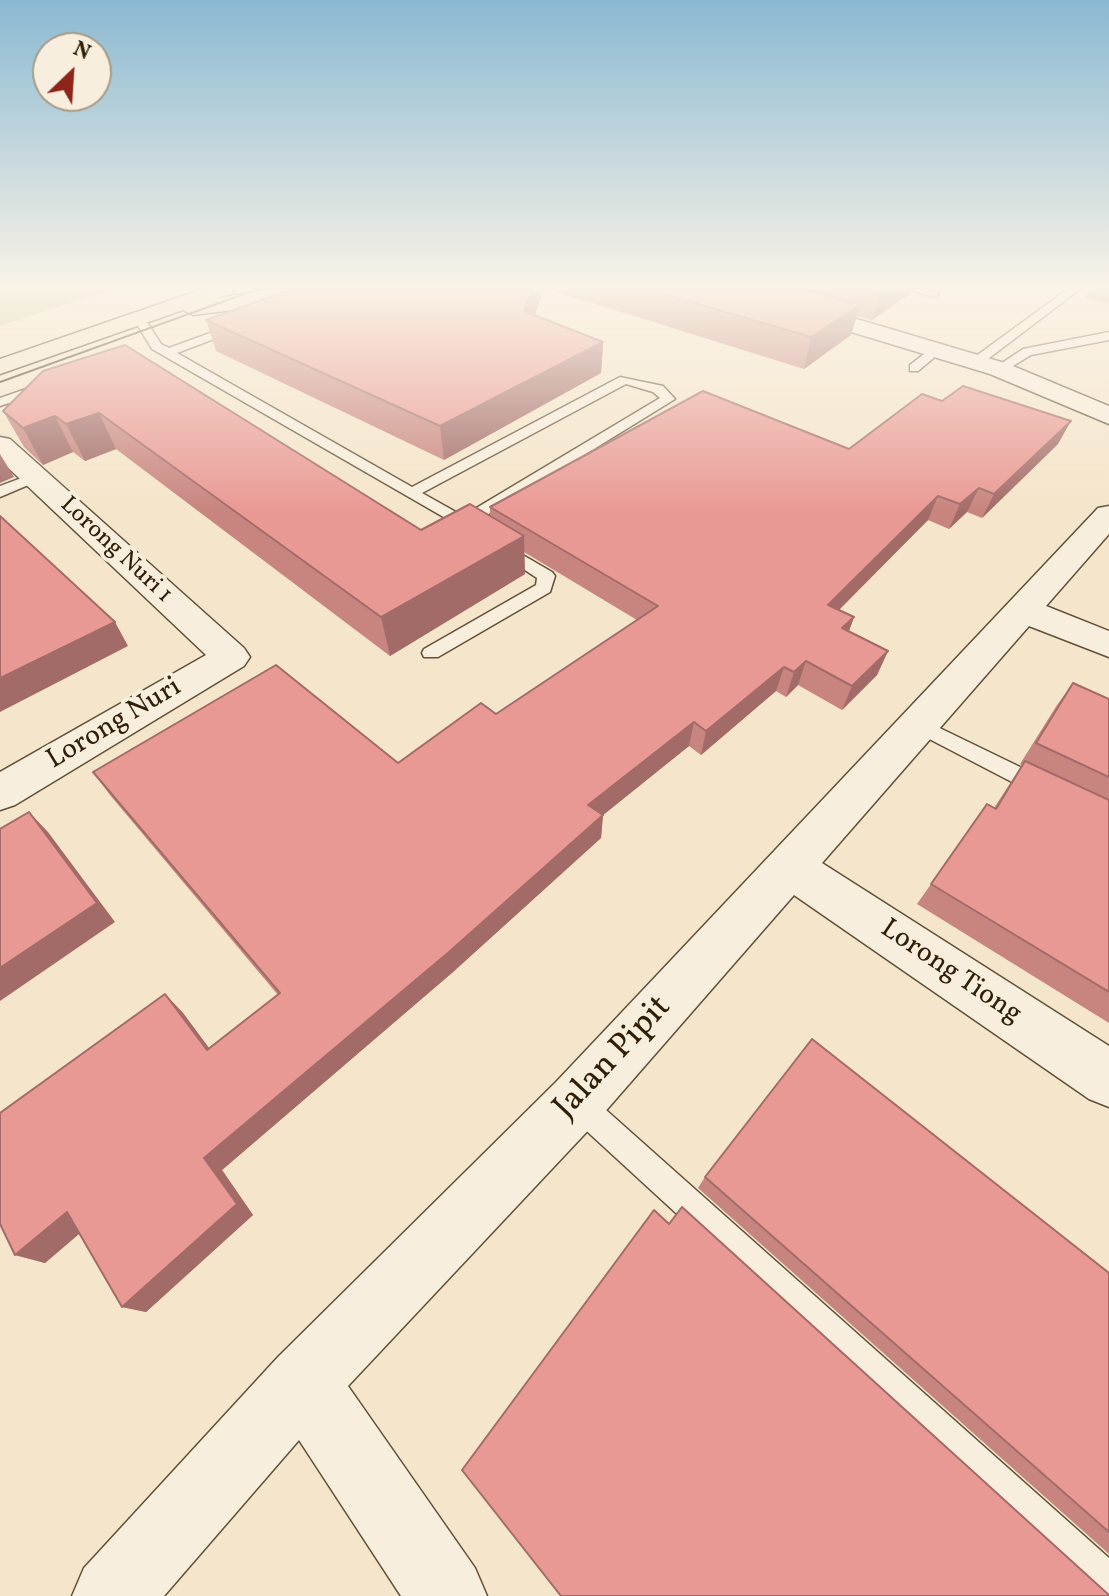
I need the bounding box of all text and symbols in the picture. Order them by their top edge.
north arrow [32,32,112,112]
text: N [68,34,95,69]
street label: Lorong Nuri 1 [53,492,177,610]
street label: Lorong Nuri [42,672,188,778]
street label: Lorong Tiong [873,913,1027,1033]
street label: Jalan Pipit [547,989,681,1129]

